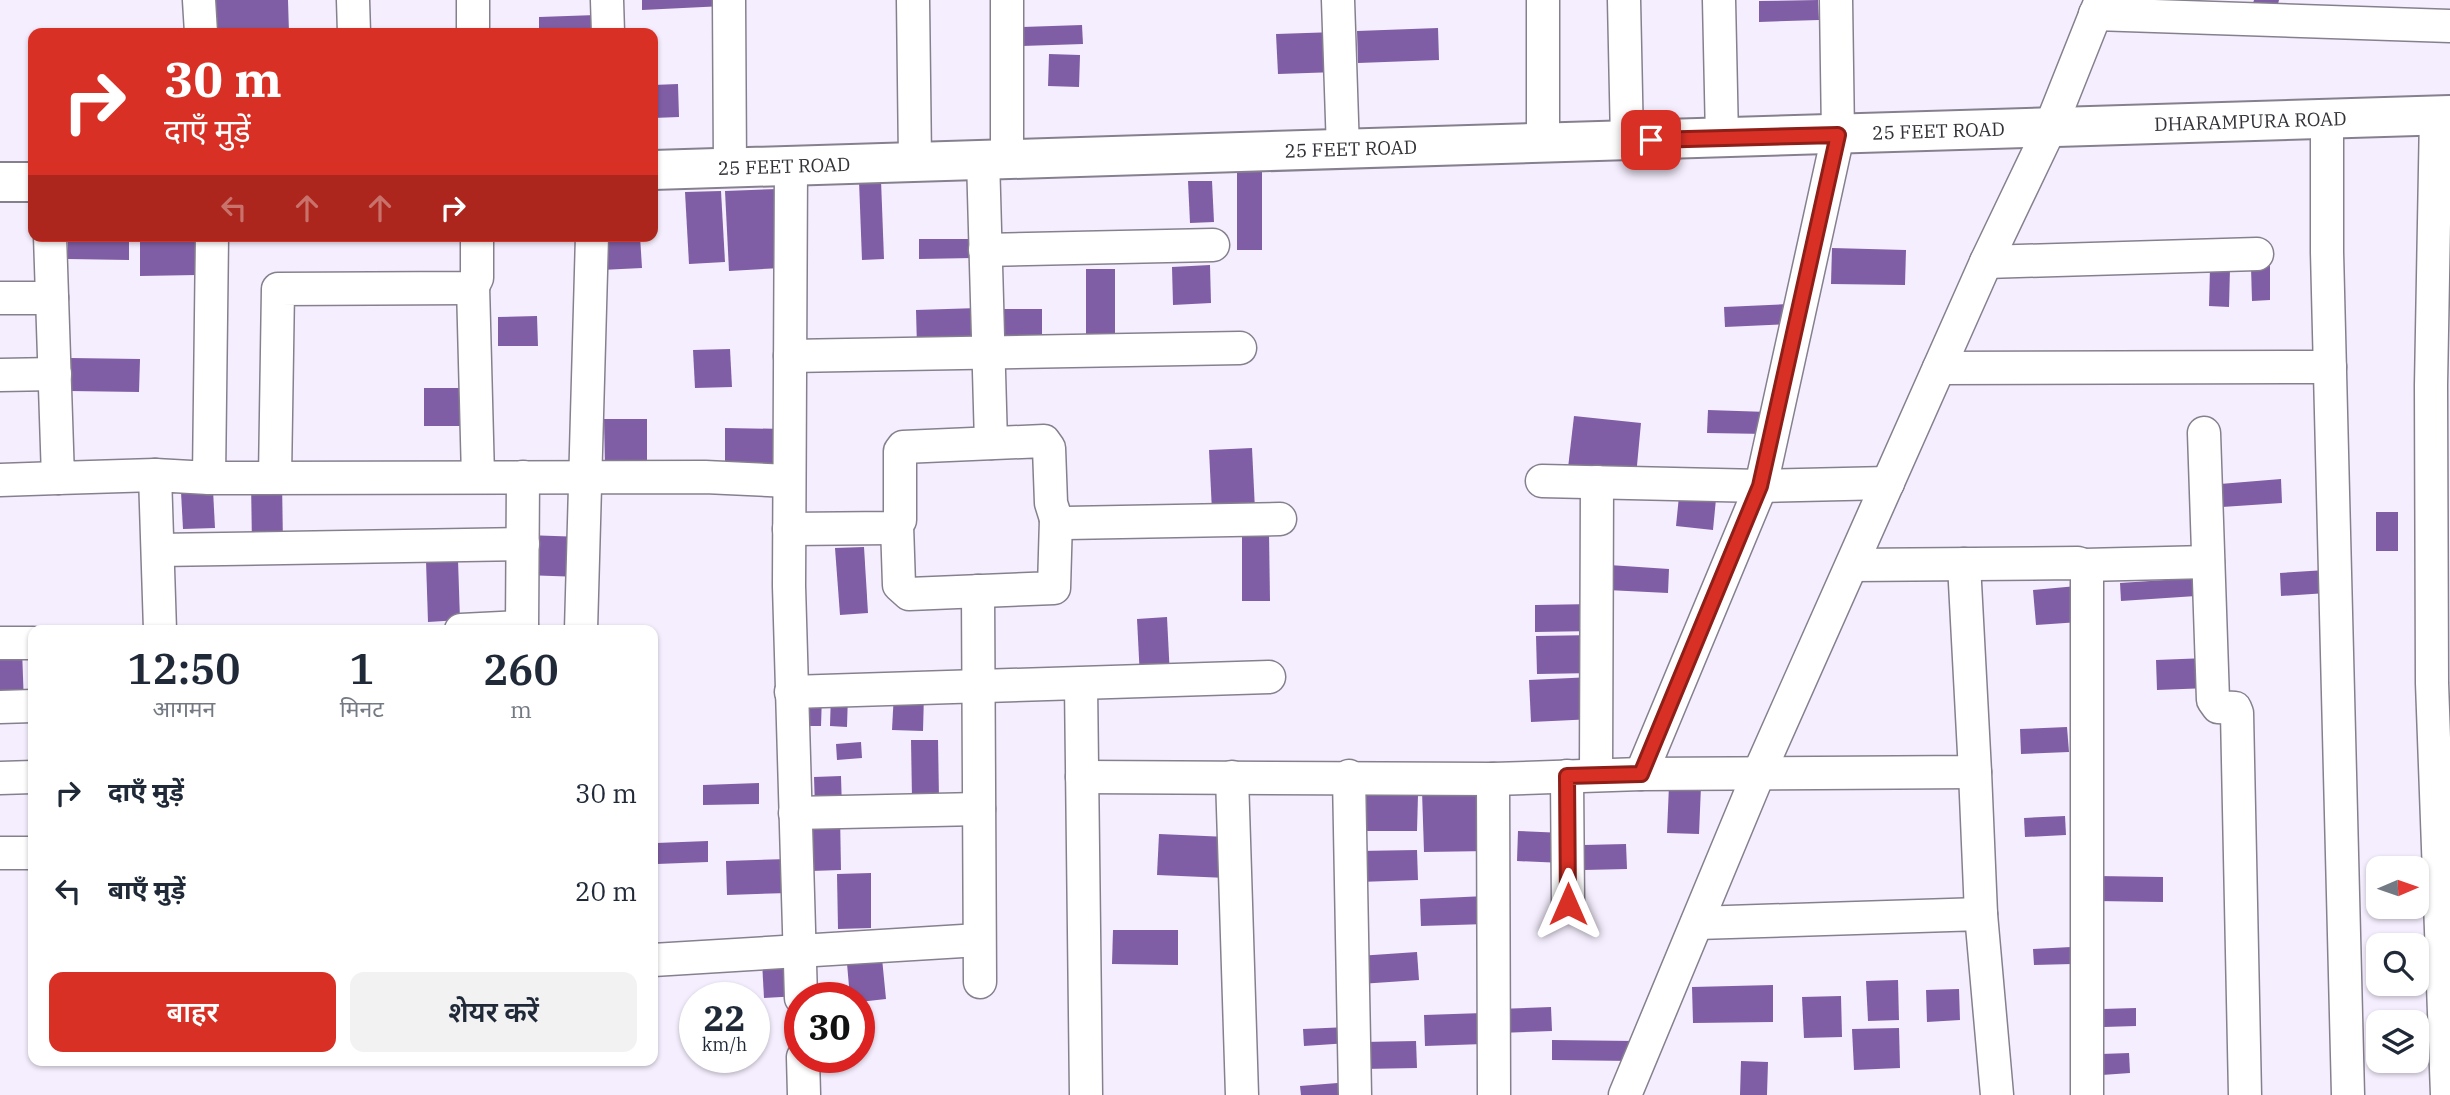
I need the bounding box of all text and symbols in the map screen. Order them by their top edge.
text: 30 m [164,47,282,110]
icon: right [49,56,140,147]
street label: DHARAMPURA ROAD [2154,106,2347,136]
text: दाएँ मुड़ें [164,109,251,151]
pin [1621,110,1681,170]
street label: 25 FEET ROAD [1872,117,2005,145]
icon: arrive [1632,121,1670,159]
street label: 25 FEET ROAD [1284,135,1417,163]
street label: 25 FEET ROAD [717,152,851,180]
icon: left [215,189,253,227]
icon: ahead [288,189,326,227]
icon: ahead [361,189,399,227]
icon: right [434,189,472,227]
text: 12:50 [127,641,241,696]
text: 1 [349,641,374,696]
text: 260 [483,642,559,697]
text: आगमन [152,693,215,723]
text: मिनट [340,693,384,723]
text: m [510,694,532,724]
icon: right [49,774,87,812]
text: दाएँ मुड़ें [108,774,184,808]
text: 30 m [575,776,637,810]
north arrow [2366,856,2429,919]
map controls [2366,856,2429,1073]
position arrow [1531,867,1605,941]
icon: left [49,872,87,910]
text: बाएँ मुड़ें [108,872,185,906]
text: 20 m [575,874,637,908]
button: search [2366,933,2429,996]
button: बाहर [49,972,336,1052]
button: शेयर करें [350,972,637,1052]
speed limit sign: 30 [784,982,875,1073]
text: 22 [703,995,746,1041]
button: layers [2366,1010,2429,1073]
text: km/h [702,1033,747,1056]

